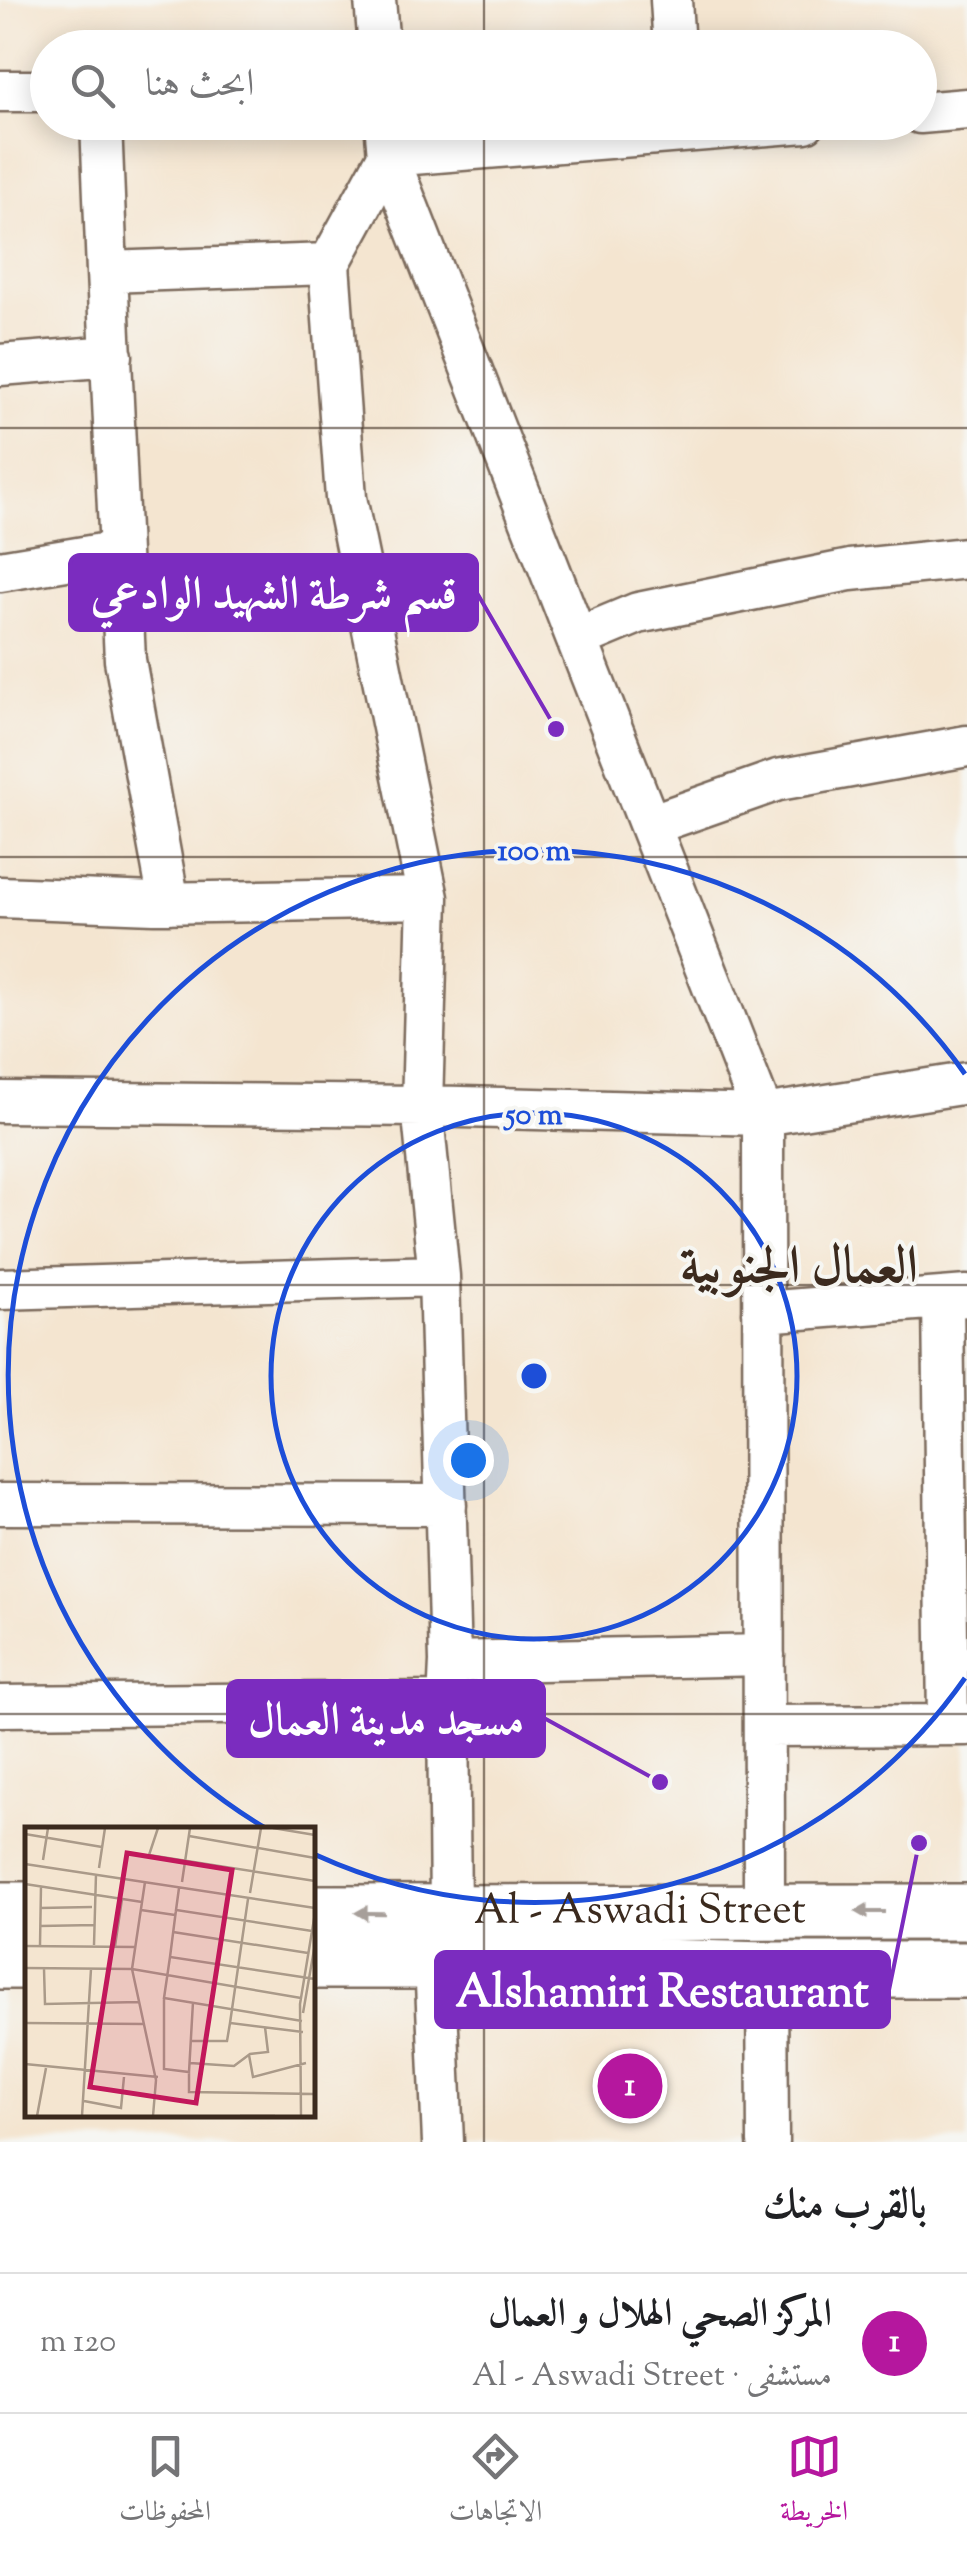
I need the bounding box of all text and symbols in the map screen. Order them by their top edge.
search box [30,30,937,140]
icon: search [65,58,120,113]
text: ابحث هنا [145,59,254,113]
callout: قسم شرطة الشهيد الوادعي [70,555,477,630]
text: قسم شرطة الشهيد الوادعي [90,565,457,638]
text: 100 m [498,831,571,874]
text: 50 m [503,1095,563,1138]
district label: العمال الجنوبية [680,1232,918,1307]
centre of rings [516,1358,552,1394]
your location [443,1435,494,1486]
callout: مسجد مدينة العمال [228,1681,544,1756]
text: مسجد مدينة العمال [248,1691,524,1756]
inset map [25,1827,315,2117]
street label: Al - Aswadi Street [474,1882,806,1943]
one-way arrow [853,1904,885,1920]
one-way arrow [353,1905,385,1921]
callout: Alshamiri Restaurant [436,1952,889,2027]
text: Alshamiri Restaurant [455,1963,869,2028]
pin: 1 [598,2048,662,2124]
text: بالقرب منك [763,2177,927,2237]
text: المركز الصحي الهلال و العمال [488,2289,832,2343]
text: 120 m [40,2320,116,2366]
text: 1 [889,2320,900,2366]
text: مستشفى · Al - Aswadi Street [472,2354,832,2400]
tab: المحفوظات [119,2429,211,2538]
tab: الاتجاهات [449,2429,542,2538]
tab: الخريطة [780,2429,848,2538]

